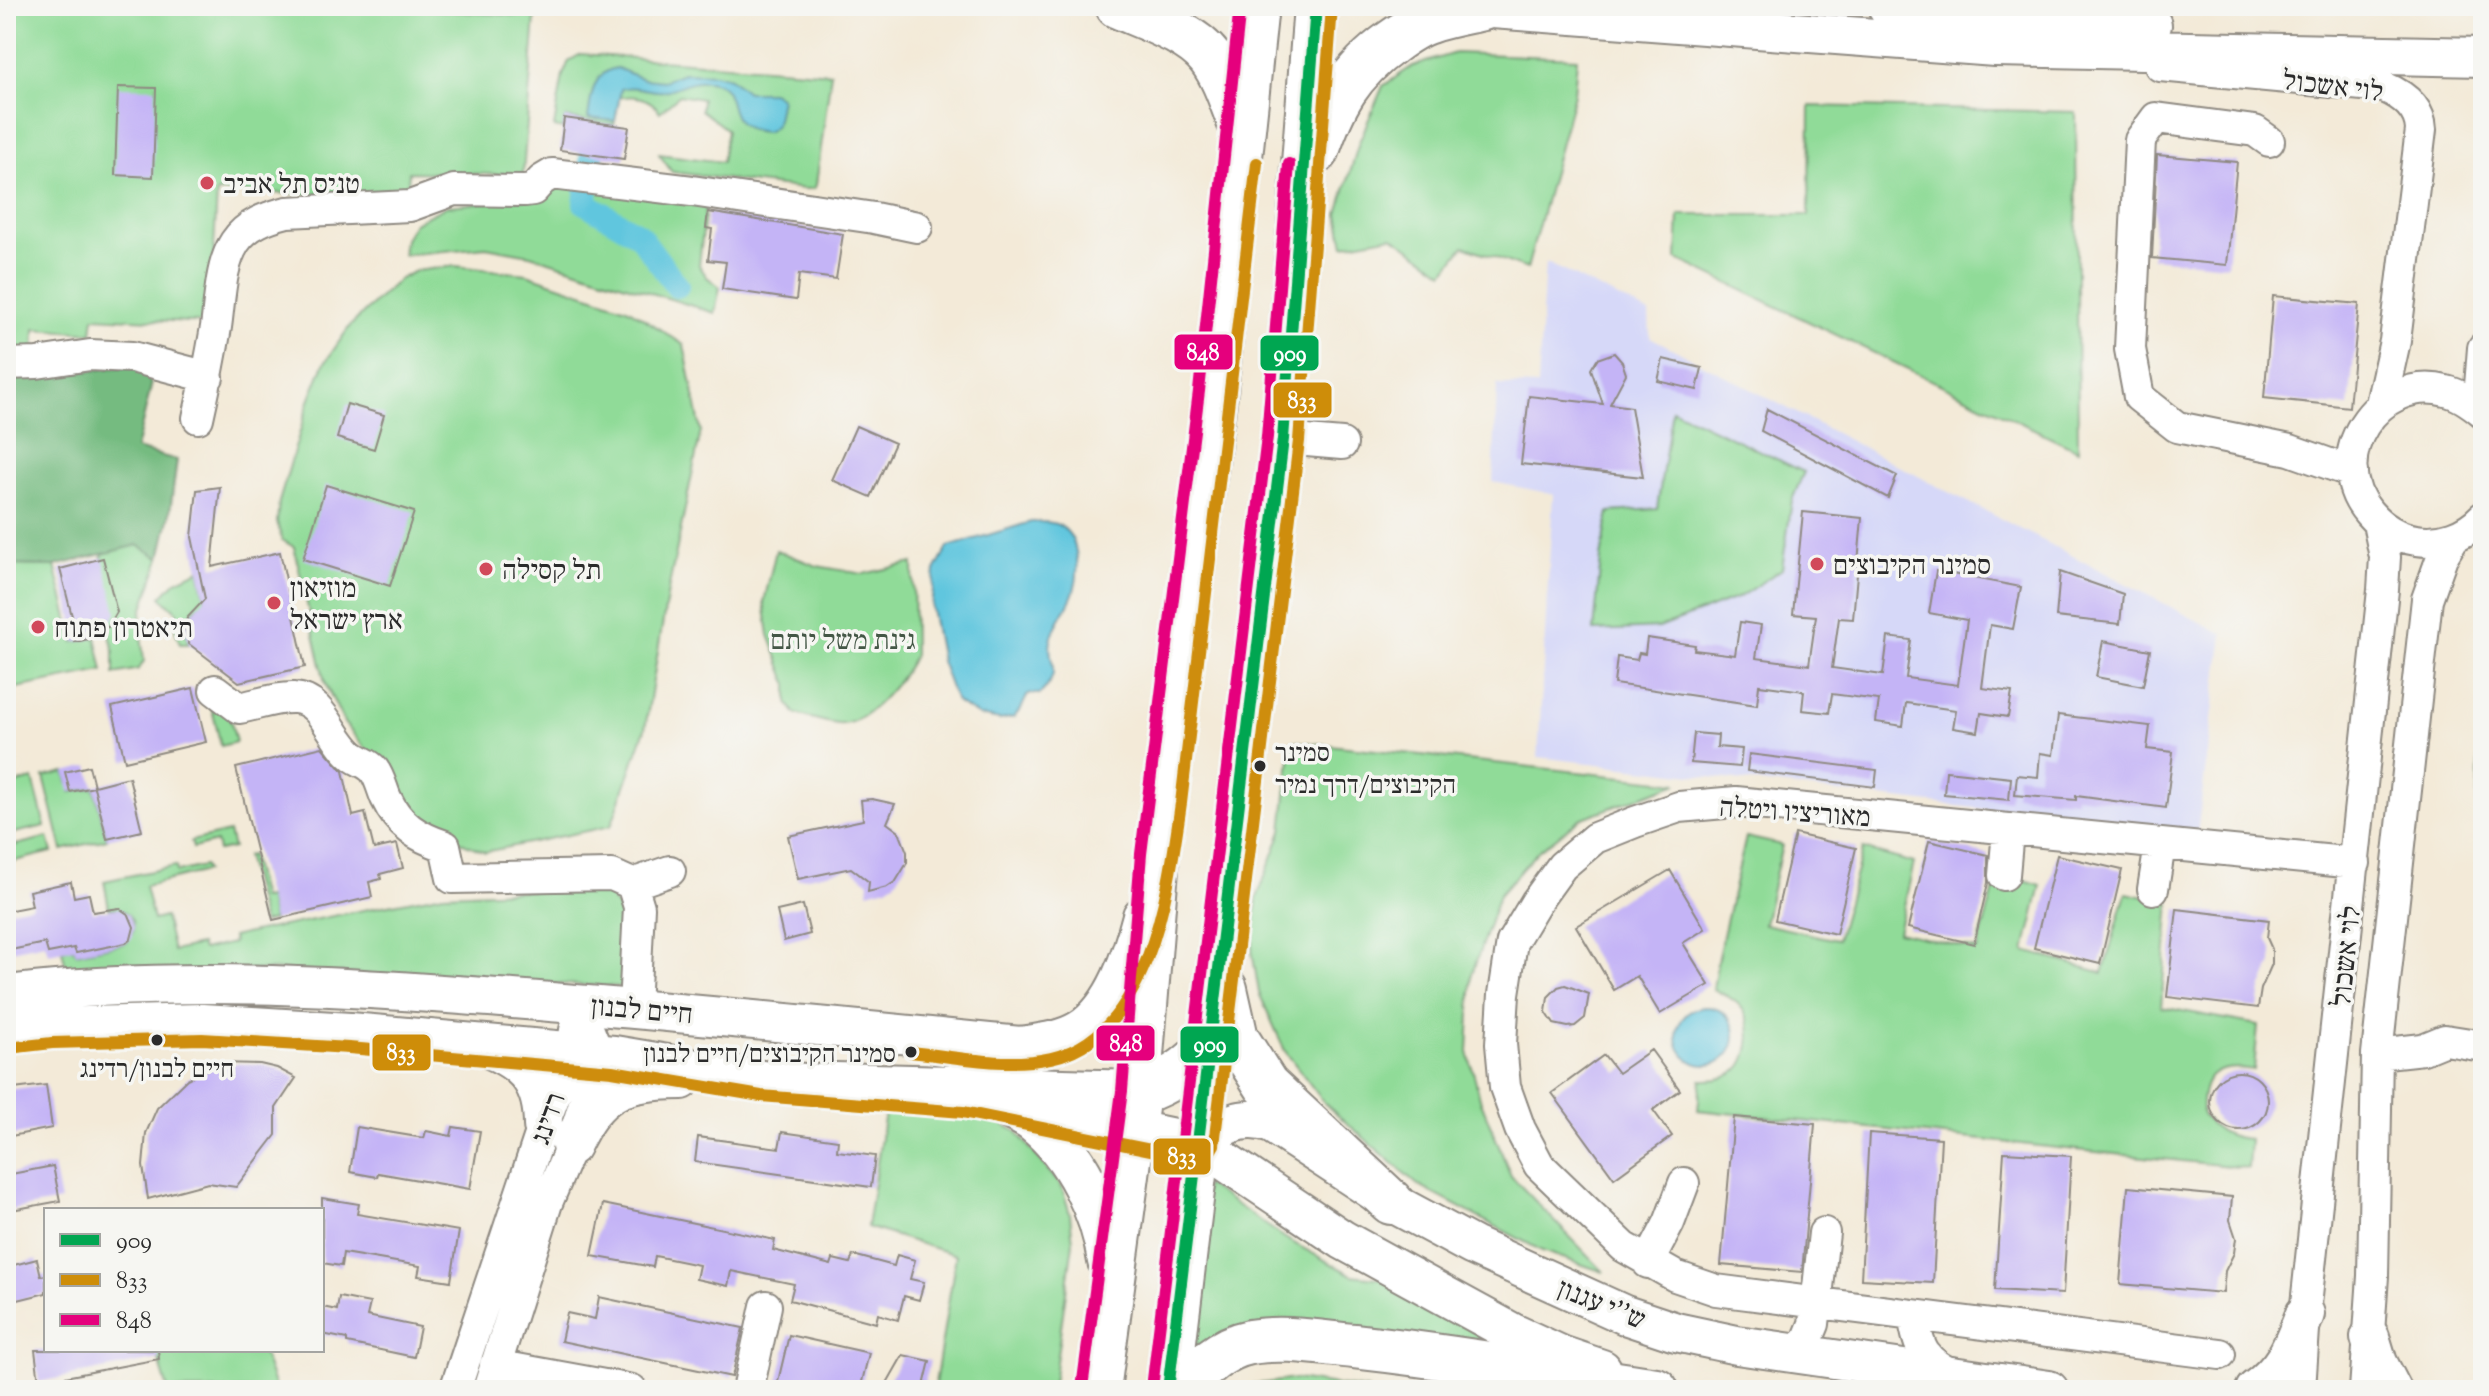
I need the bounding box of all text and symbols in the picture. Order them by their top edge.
street label: לוי אשכול [2280,62,2385,114]
place label: טניס תל אביב [223,166,360,206]
marker: טניס תל אביב [198,174,216,192]
line badge: 848 [1173,333,1234,371]
line badge: 909 [1259,334,1320,372]
text: 848 [1187,339,1219,371]
text: 909 [1273,340,1307,372]
line badge: 833 [1272,381,1333,419]
text: 833 [1288,387,1316,419]
place label: סמינר הקיבוצים [1833,547,1991,587]
place label: תל קסילה [502,552,602,592]
marker: סמינר הקיבוצים [1808,555,1826,573]
marker: תל קסילה [477,560,495,578]
place label: מוזיאון ארץ ישראל [290,570,403,642]
marker: מוזיאון ארץ ישראל [265,594,283,612]
place label: תיאטרון פתוח [54,610,193,650]
marker: תיאטרון פתוח [29,618,47,636]
park label: גינת משל יותם [770,622,916,662]
place label: סמינר הקיבוצים/דרך נמיר [1275,736,1456,805]
marker: סמינר הקיבוצים/דרך נמיר [1252,758,1268,774]
street label: מאוריציו ויטלה [1718,789,1872,839]
street label: לוי אשכול [2323,904,2373,1009]
street label: חיים לבנון [589,988,694,1036]
line badge: 848 [1095,1024,1156,1062]
line badge: 909 [1179,1025,1240,1064]
text: 848 [1110,1030,1142,1062]
text: 909 [1193,1031,1227,1063]
marker: חיים לבנון/רדינג [149,1032,165,1048]
line badge: 833 [371,1033,432,1072]
place label: סמינר הקיבוצים/חיים לבנון [643,1037,896,1074]
text: 833 [387,1039,415,1071]
marker: סמינר הקיבוצים/חיים לבנון [903,1044,919,1060]
place label: חיים לבנון/רדינג [80,1052,234,1089]
street label: רדינג [522,1088,578,1151]
line badge: 833 [1152,1137,1212,1176]
text: 833 [1168,1143,1196,1175]
legend [44,1208,324,1352]
text: 909 [116,1225,152,1259]
text: 833 [116,1265,147,1299]
street label: ש''י עגנון [1551,1270,1651,1342]
text: 848 [116,1305,152,1339]

